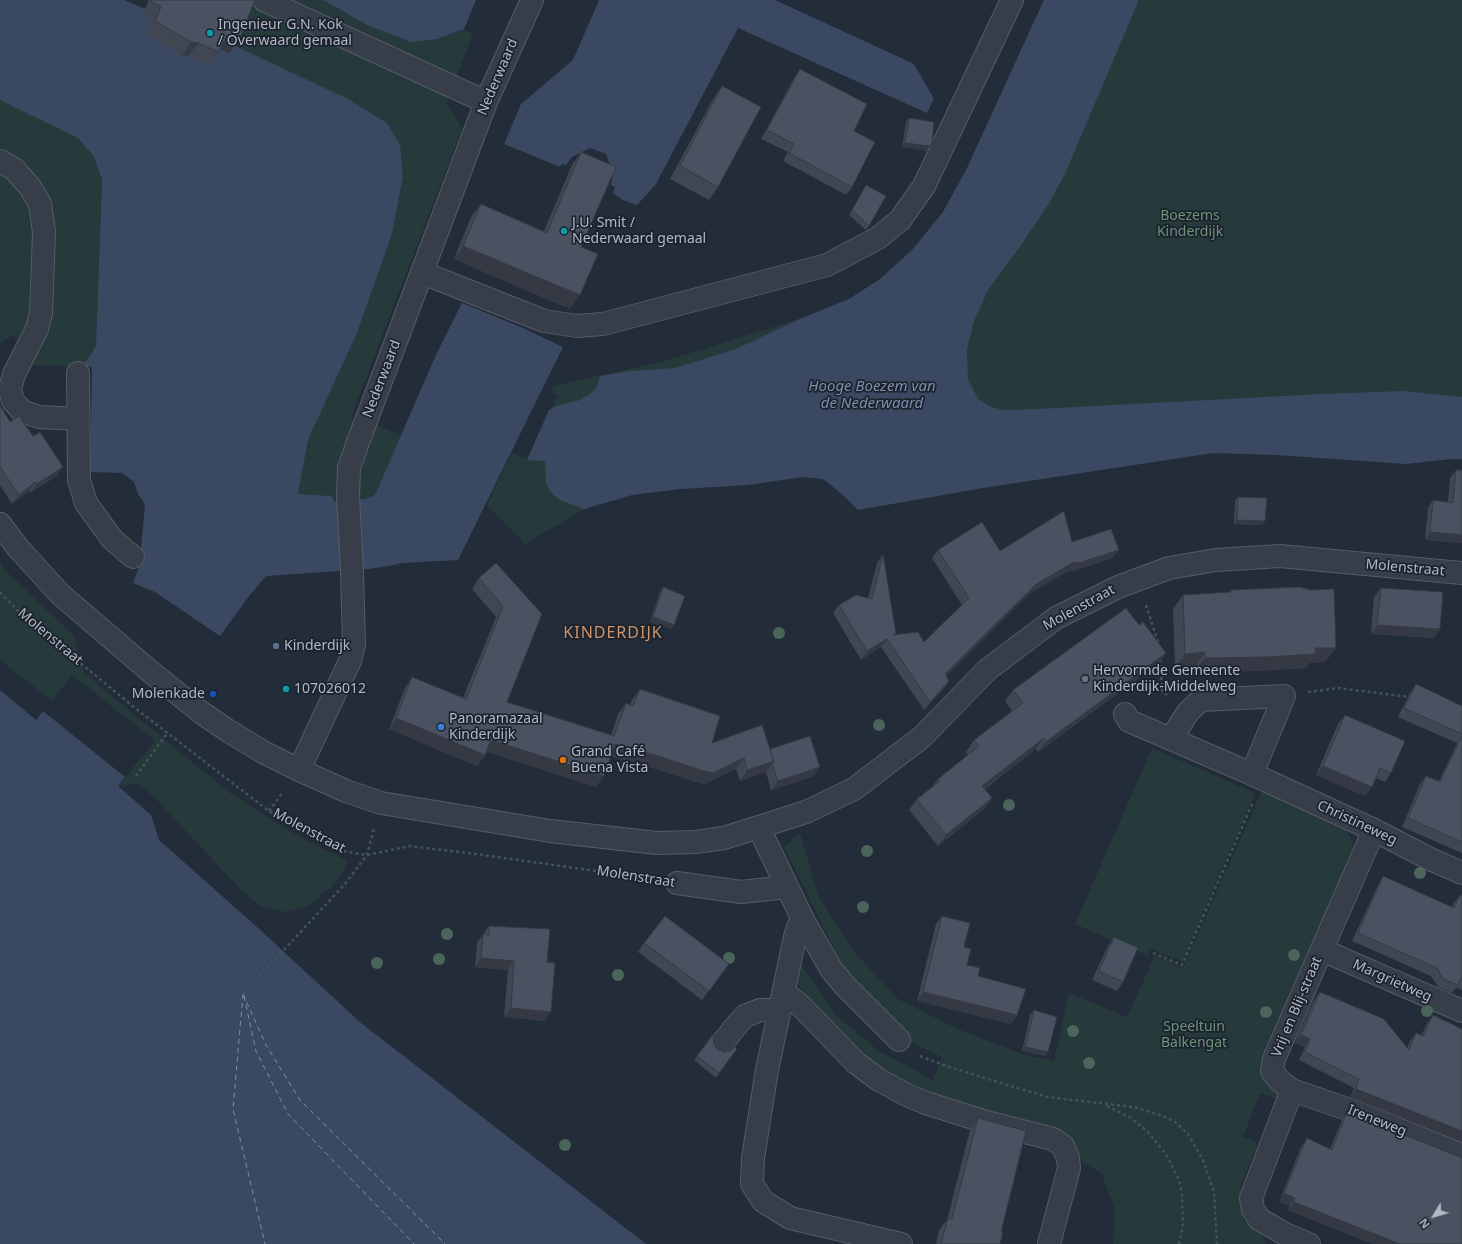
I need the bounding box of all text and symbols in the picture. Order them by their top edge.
place label: Ingenieur G.N. Kok / Overwaard gemaal [218,17,352,50]
marker: Ingenieur G.N. Kok / Overwaard gemaal [205,28,215,38]
street label: Nederwaard [474,36,522,118]
park label: Boezems Kinderdijk [1157,208,1223,240]
place label: J.U. Smit / Nederwaard gemaal [572,215,706,248]
marker: J.U. Smit / Nederwaard gemaal [559,226,569,236]
street label: Nederwaard [360,338,404,420]
water label: Hooge Boezem van de Nederwaard [808,378,936,413]
street label: Molenstraat [1365,556,1445,580]
street label: Molenstraat [1040,581,1118,635]
street label: Molenstraat [14,605,86,669]
district label: KINDERDIJK [563,623,663,643]
place label: Kinderdijk [284,638,350,654]
marker: Kinderdijk [271,641,281,651]
place label: Hervormde Gemeente Kinderdijk-Middelweg [1093,663,1240,696]
marker: Hervormde Gemeente Kinderdijk-Middelweg [1080,674,1090,684]
place label: 107026012 [294,681,366,697]
marker: 107026012 [281,684,291,694]
place label: Molenkade [132,686,205,702]
marker: Molenkade [208,689,218,699]
place label: Panoramazaal Kinderdijk [449,711,543,744]
marker: Panoramazaal Kinderdijk [436,722,446,732]
place label: Grand Café Buena Vista [571,744,648,776]
marker: Grand Café Buena Vista [558,755,568,765]
street label: Christineweg [1314,797,1400,849]
street label: Molenstraat [270,805,348,857]
street label: Molenstraat [595,862,677,892]
street label: Vrij en Blij-straat [1268,954,1326,1060]
street label: Margrietweg [1350,956,1434,1006]
park label: Speeltuin Balkengat [1161,1019,1227,1052]
street label: Ireneweg [1345,1102,1409,1140]
north arrow [1414,1196,1454,1236]
text: N [1415,1216,1433,1232]

